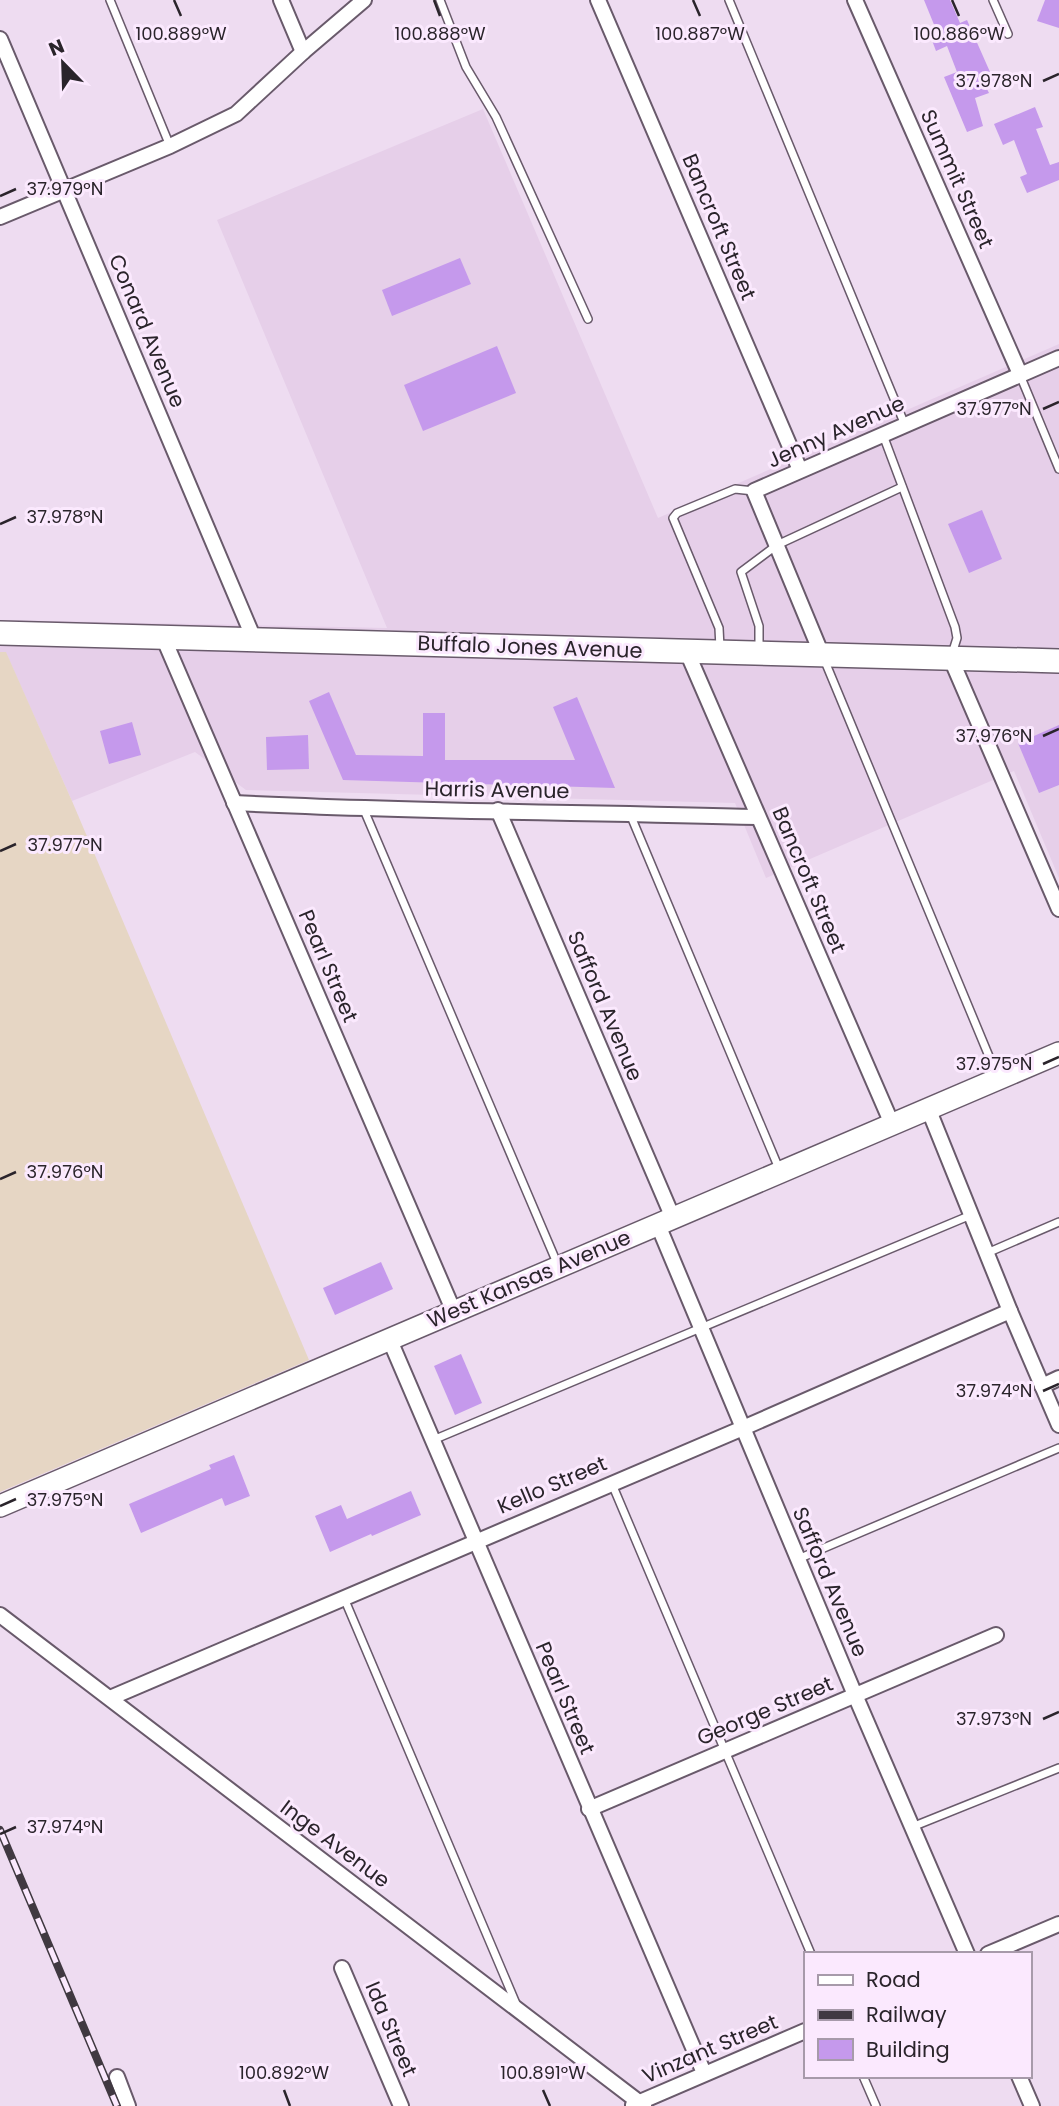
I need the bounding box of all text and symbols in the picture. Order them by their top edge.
text: 100.889°W [135,21,227,46]
text: 100.888°W [394,21,486,46]
text: 100.887°W [655,21,745,46]
text: 100.886°W [913,21,1005,46]
north arrow [28,28,98,98]
text: N [45,33,68,63]
text: 37.978°N [956,68,1032,93]
street label: Summit Street [914,105,1001,253]
street label: Bancroft Street [676,149,763,304]
text: 37.979°N [27,176,103,201]
street label: Conard Avenue [102,250,193,412]
street label: Jenny Avenue [763,388,909,475]
text: 37.977°N [956,396,1032,421]
text: 37.978°N [27,504,103,529]
street label: Buffalo Jones Avenue [417,628,643,665]
text: 37.976°N [956,723,1032,748]
street label: Harris Avenue [424,774,570,805]
street label: Bancroft Street [766,802,853,957]
text: 37.977°N [27,832,103,857]
street label: Pearl Street [292,905,365,1026]
street label: Safford Avenue [561,926,650,1085]
text: 37.975°N [956,1051,1032,1076]
text: 37.976°N [27,1159,103,1184]
street label: West Kansas Avenue [423,1222,635,1335]
text: 37.974°N [956,1378,1032,1403]
street label: Kello Street [493,1448,611,1521]
text: 37.975°N [27,1487,103,1512]
street label: Safford Avenue [786,1502,875,1661]
street label: Pearl Street [529,1637,602,1758]
street label: George Street [692,1669,837,1752]
text: 37.973°N [956,1706,1032,1731]
street label: Inge Avenue [275,1793,396,1894]
text: 37.974°N [27,1814,103,1839]
legend [804,1952,1031,2078]
text: Road [866,1965,921,1994]
street label: Ida Street [358,1977,424,2081]
text: Railway [866,2000,947,2029]
street label: Vinzant Street [638,2007,782,2090]
text: Building [866,2035,950,2064]
text: 100.892°W [239,2060,329,2085]
text: 100.891°W [500,2060,586,2085]

